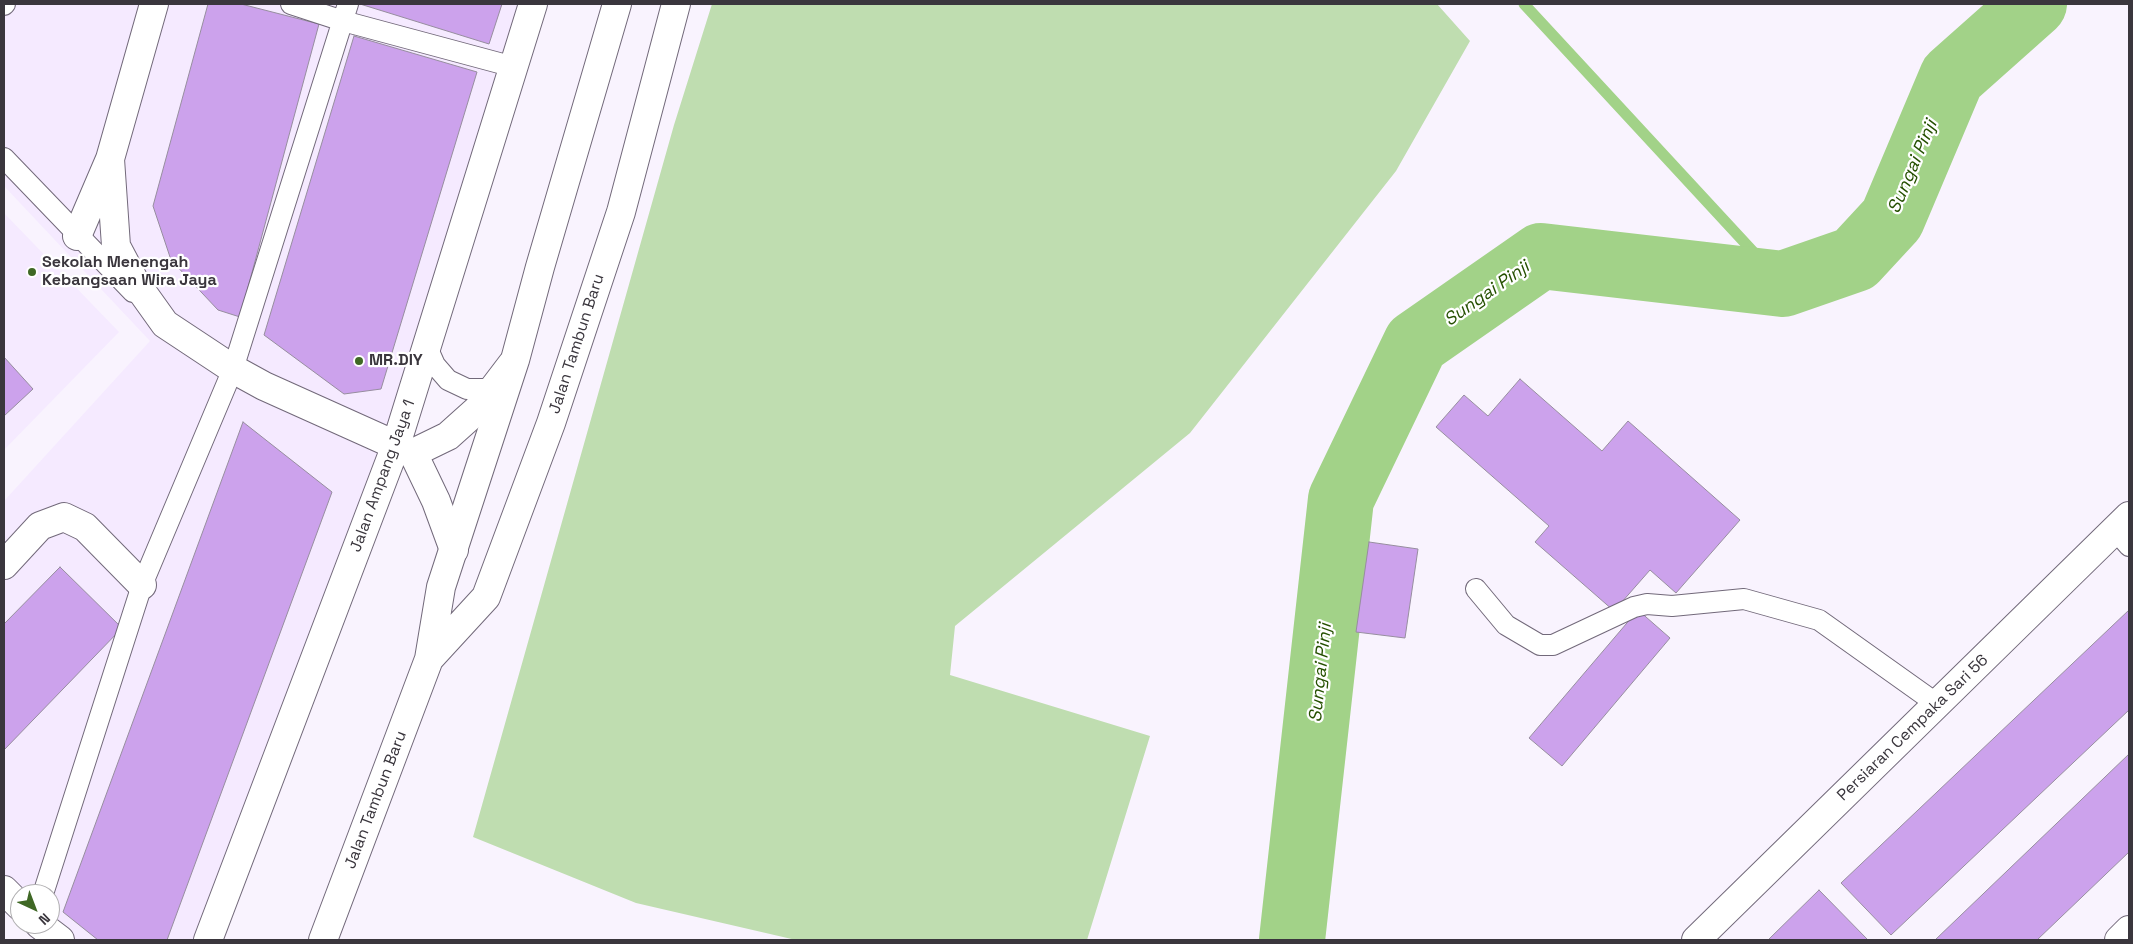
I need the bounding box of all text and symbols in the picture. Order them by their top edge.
water label: Sungai Pinji [1884,117,1942,217]
place label: Sekolah Menengah Kebangsaan Wira Jaya [42,253,217,291]
water label: Sungai Pinji [1440,257,1534,331]
marker: Sekolah Menengah Kebangsaan Wira Jaya [26,266,38,278]
street label: Jalan Tambun Baru [545,272,609,416]
place label: MR.DIY [369,351,423,371]
marker: MR.DIY [353,355,365,367]
street label: Jalan Ampang Jaya 1 [346,397,420,555]
water label: Sungai Pinji [1305,623,1337,723]
street label: Persiaran Cempaka Sari 56 [1834,651,1992,805]
street label: Jalan Tambun Baru [341,728,411,872]
north arrow [10,884,60,934]
text: N [35,909,54,929]

